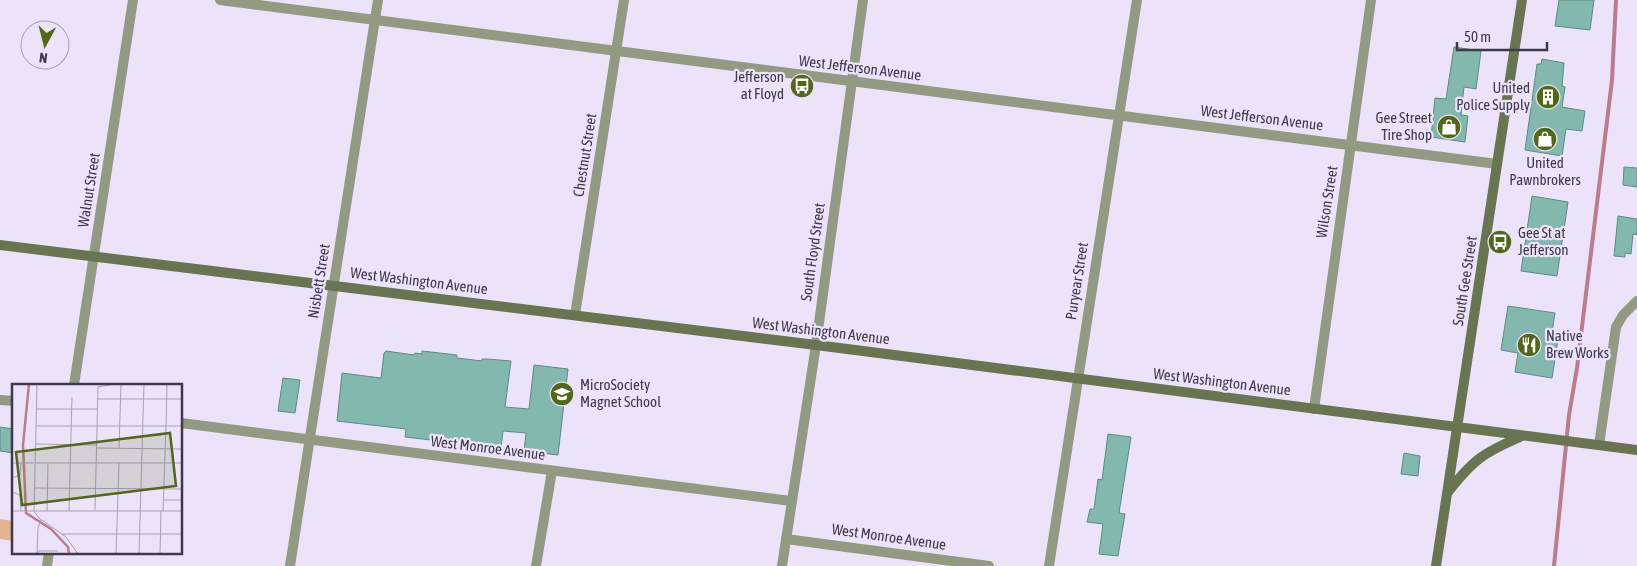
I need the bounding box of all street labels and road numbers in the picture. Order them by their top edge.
street label: West Jefferson Avenue [798,52,922,83]
street label: West Jefferson Avenue [1200,102,1324,133]
street label: Chestnut Street [570,112,599,198]
street label: Walnut Street [74,151,103,228]
street label: Wilson Street [1312,165,1341,239]
street label: South Floyd Street [797,202,828,302]
street label: South Gee Street [1449,235,1480,327]
street label: Puryear Street [1062,241,1091,321]
street label: Nisbett Street [304,242,333,319]
street label: West Washington Avenue [349,264,489,297]
street label: West Washington Avenue [751,314,891,347]
street label: West Washington Avenue [1152,365,1292,398]
street label: West Monroe Avenue [430,432,546,463]
street label: West Monroe Avenue [831,520,947,553]

